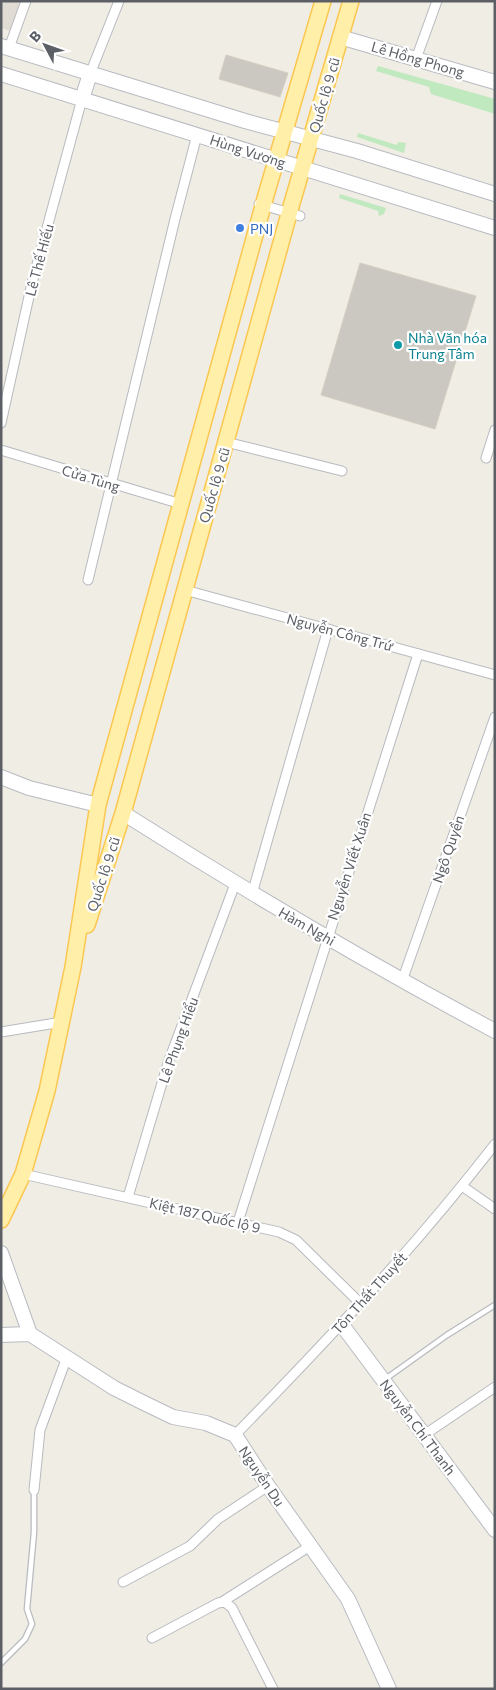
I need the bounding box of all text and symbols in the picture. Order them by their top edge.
north arrow [20,20,70,70]
text: B [25,27,44,45]
street label: Lê Hồng Phong [370,38,467,81]
street label: Quốc lộ 9 cũ [305,55,343,135]
street label: Hùng Vương [208,131,289,171]
place label: PNJ [250,220,273,237]
street label: Lê Thế Hiếu [21,222,57,298]
marker: PNJ [234,222,246,234]
place label: Nhà Văn hóa Trung Tâm [408,329,487,362]
marker: Nhà Văn hóa Trung Tâm [392,339,404,351]
street label: Quốc lộ 9 cũ [195,445,233,525]
street label: Cửa Tùng [60,461,122,495]
street label: Nguyễn Công Trứ [285,610,395,654]
street label: Nguyễn Viết Xuân [324,810,374,922]
street label: Ngô Quyền [428,813,468,885]
street label: Quốc lộ 9 cũ [83,834,123,914]
street label: Hàm Nghi [276,903,338,949]
street label: Lê Phụng Hiểu [155,995,201,1085]
street label: Kiệt 187 Quốc lộ 9 [148,1194,262,1236]
street label: Tôn Thất Thuyết [328,1248,410,1338]
street label: Nguyễn Chí Thanh [377,1376,459,1478]
street label: Nguyễn Du [236,1443,288,1509]

